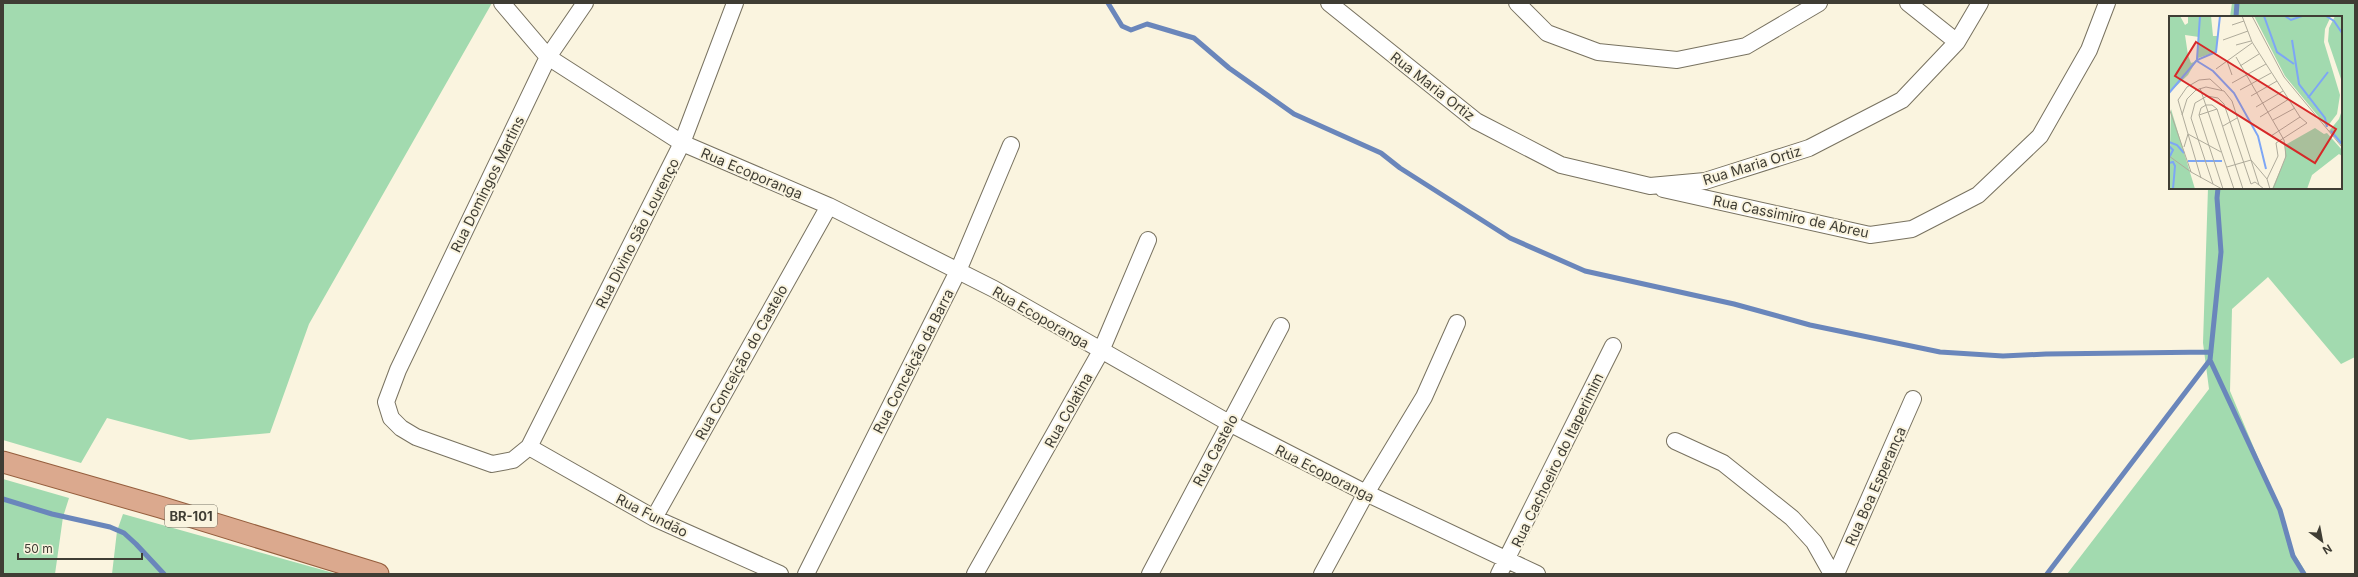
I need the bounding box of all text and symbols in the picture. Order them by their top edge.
inset map [2169,16,2342,189]
street label: Rua Maria Ortiz [1388,48,1478,124]
street label: Rua Domingos Martins [447,113,527,255]
street label: Rua Maria Ortiz [1701,142,1803,188]
street label: Rua Ecoporanga [699,144,805,202]
street label: Rua Divino São Lourenço [592,155,682,311]
street label: Rua Cassimiro de Abreu [1712,191,1870,241]
street label: Rua Conceição do Castelo [691,282,791,442]
street label: Rua Ecoporanga [990,282,1092,352]
street label: Rua Conceição da Barra [869,286,957,436]
street label: Rua Colatina [1040,370,1096,450]
street label: Rua Cachoeiro do Itaperimim [1507,370,1607,550]
street label: Rua Castelo [1189,411,1241,489]
street label: Rua Boa Esperança [1841,424,1909,548]
street label: Rua Ecoporanga [1273,441,1377,505]
street label: Rua Fundão [613,490,691,540]
road number: BR-101 [165,505,217,527]
north arrow [2302,521,2342,561]
scale bar [18,535,142,561]
text: 50 m [24,541,53,556]
text: N [2320,541,2335,558]

